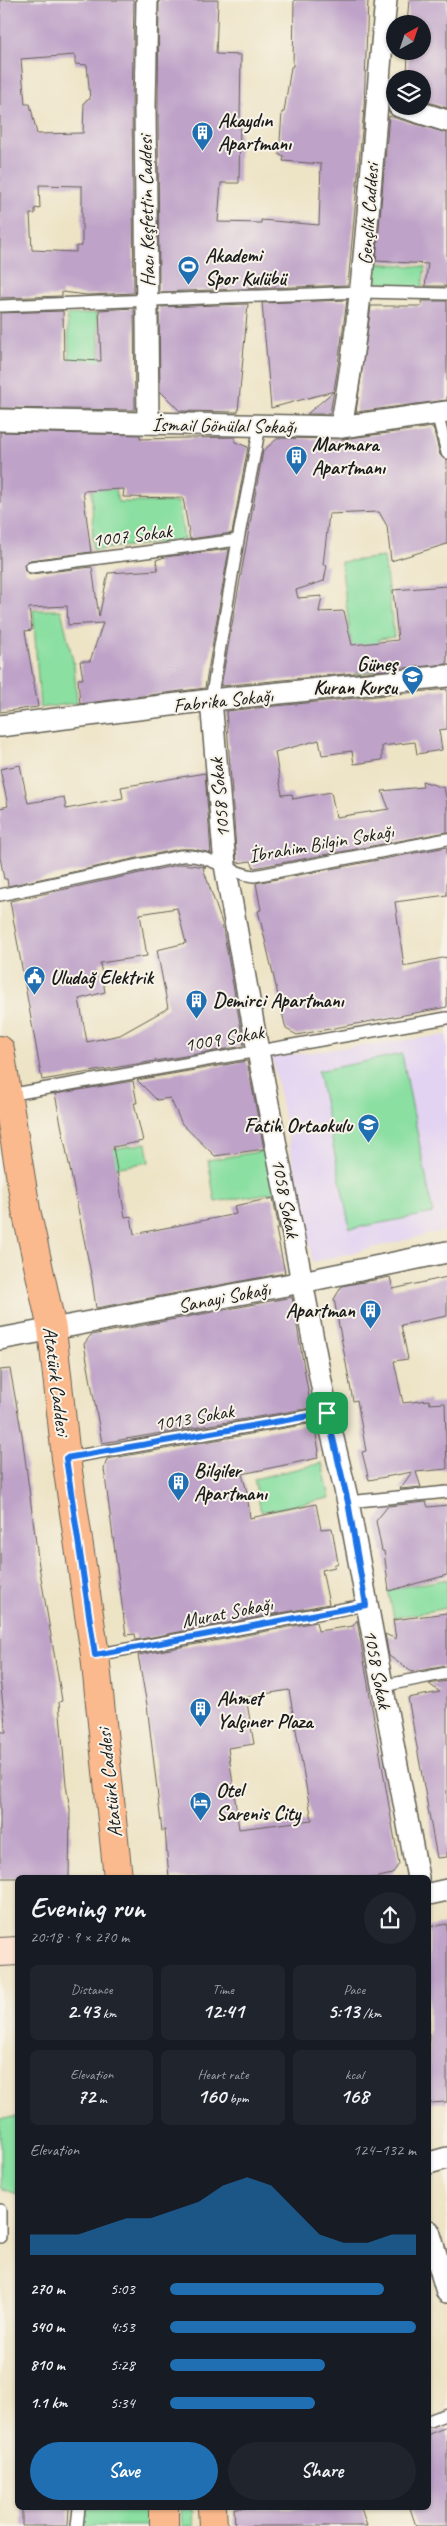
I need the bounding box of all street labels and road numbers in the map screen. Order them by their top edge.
street label: Hacı Keşfettin Caddesi [133,133,160,287]
street label: Gençlik Caddesi [352,160,385,266]
street label: İsmail Gönülal Sokağı [152,412,298,439]
street label: 1007 Sokak [91,518,175,553]
street label: Fabrika Sokağı [172,683,275,718]
street label: 1058 Sokak [203,755,235,839]
street label: İbrahim Bilgin Sokağı [247,818,397,869]
street label: 1009 Sokak [183,1019,267,1058]
street label: 1058 Sokak [266,1156,306,1241]
street label: Sanayi Sokağı [176,1276,274,1319]
street label: Atatürk Caddesi [37,1325,76,1439]
street label: 1013 Sokak [153,1398,237,1437]
street label: Murat Sokağı [180,1591,276,1634]
street label: 1058 Sokak [358,1627,398,1712]
street label: Atatürk Caddesi [91,1725,128,1839]

